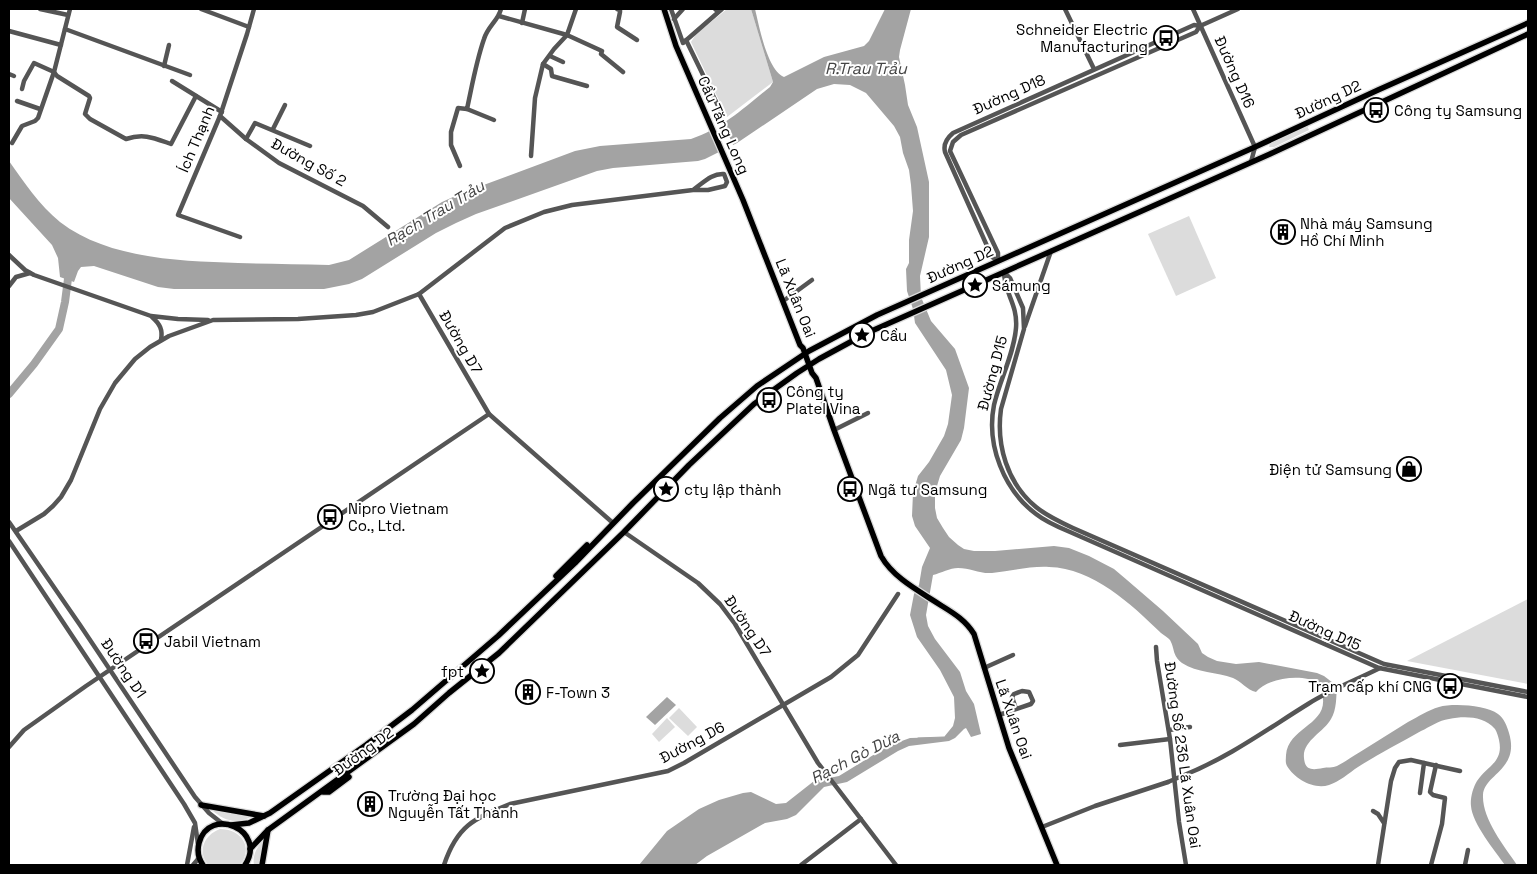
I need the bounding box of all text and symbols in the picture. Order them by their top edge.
place label: Schneider Electric Manufacturing [1016,20,1148,56]
bus stop icon: Schneider Electric Manufacturing [1153,25,1179,51]
street label: Đường D16 [1211,33,1259,111]
water label: R.Trau Trảu [825,58,908,79]
street label: Đường D18 [970,70,1048,118]
street label: Cầu Tăng Long [694,73,754,177]
street label: Đường D2 [1292,75,1364,123]
bus stop icon: Công ty Samsung [1363,97,1389,123]
place label: Công ty Samsung [1394,101,1522,120]
street label: Ích Thạnh [174,103,218,175]
street label: Đường Số 2 [268,134,350,190]
water label: Rạch Trau Trảu [382,175,489,251]
place label: Nhà máy Samsung Hồ Chí Minh [1300,214,1433,250]
building icon: Nhà máy Samsung Hồ Chí Minh [1270,219,1296,245]
street label: Đường D2 [924,241,996,287]
street label: Lã Xuân Oai [772,256,820,340]
place icon: Sámung [962,272,988,298]
place label: Sámung [992,276,1051,295]
street label: Đường D7 [435,307,487,377]
place icon: Cầu [849,322,875,348]
place label: Cầu [880,326,907,345]
street label: Đường D15 [973,333,1011,413]
place label: Công ty Platel Vina [786,382,861,418]
bus stop icon: Công ty Platel Vina [756,387,782,413]
shop icon: Điện tử Samsung [1396,456,1422,482]
place label: Điện tử Samsung [1269,460,1392,479]
place icon: cty lập thành [653,476,679,502]
bus stop icon: Ngã tư Samsung [837,476,863,502]
place label: cty lập thành [684,480,782,499]
place label: Ngã tư Samsung [868,480,987,499]
place label: Nipro Vietnam Co., Ltd. [348,499,449,535]
bus stop icon: Nipro Vietnam Co., Ltd. [317,504,343,530]
street label: Đường D7 [721,592,775,660]
street label: Đường D15 [1286,606,1364,654]
bus stop icon: Jabil Vietnam [133,628,159,654]
place label: Jabil Vietnam [164,632,261,651]
street label: Đường D1 [97,635,151,701]
place icon: fpt [469,658,495,684]
street label: Đường Số 236 Lã Xuân Oai [1160,660,1206,850]
place label: fpt [441,662,464,681]
bus stop icon: Trạm cấp khí CNG [1437,673,1463,699]
street label: Lã Xuân Oai [991,677,1037,761]
place label: Trạm cấp khí CNG [1308,677,1432,696]
building icon: F-Town 3 [515,679,541,705]
place label: F-Town 3 [546,683,610,702]
street label: Đường D6 [656,717,728,767]
street label: Đường D2 [329,723,397,779]
water label: Rạch Gò Dừa [807,725,904,788]
place label: Trường Đại học Nguyễn Tất Thành [388,786,519,822]
building icon: Trường Đại học Nguyễn Tất Thành [357,791,383,817]

